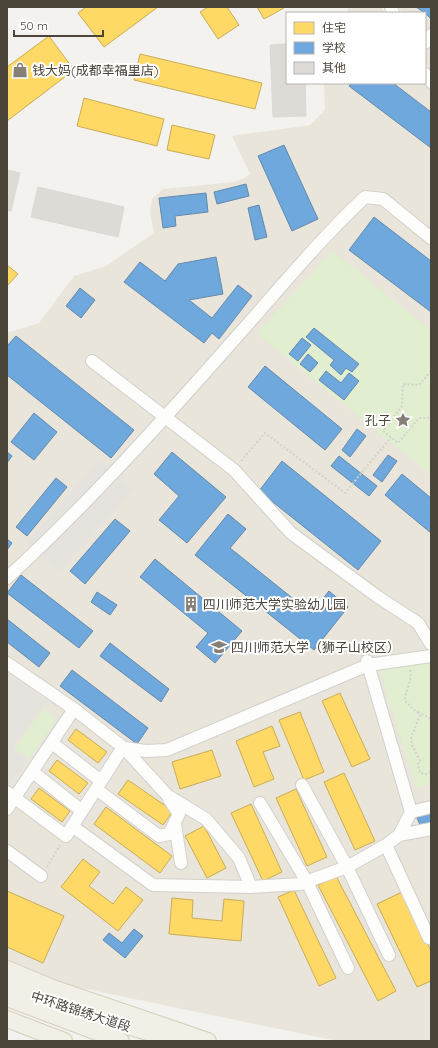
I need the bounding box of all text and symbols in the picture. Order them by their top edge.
scale bar [14,12,103,38]
legend [286,12,426,84]
text: 50 m [20,18,48,33]
text: 住宅 [322,20,346,35]
text: 学校 [322,40,346,55]
text: 其他 [322,60,346,75]
shop icon: 钱大妈(成都幸福里店) [11,61,29,79]
place label: 钱大妈(成都幸福里店) [32,62,159,78]
place icon: 孔子 [394,411,412,429]
place label: 孔子 [365,412,391,428]
building icon: 四川师范大学实验幼儿园 [182,595,200,613]
place label: 四川师范大学实验幼儿园 [203,596,346,612]
school or university icon: 四川师范大学（狮子山校区） [210,638,228,656]
place label: 四川师范大学（狮子山校区） [231,639,400,655]
street label: 中环路锦绣大道段 [29,987,133,1035]

